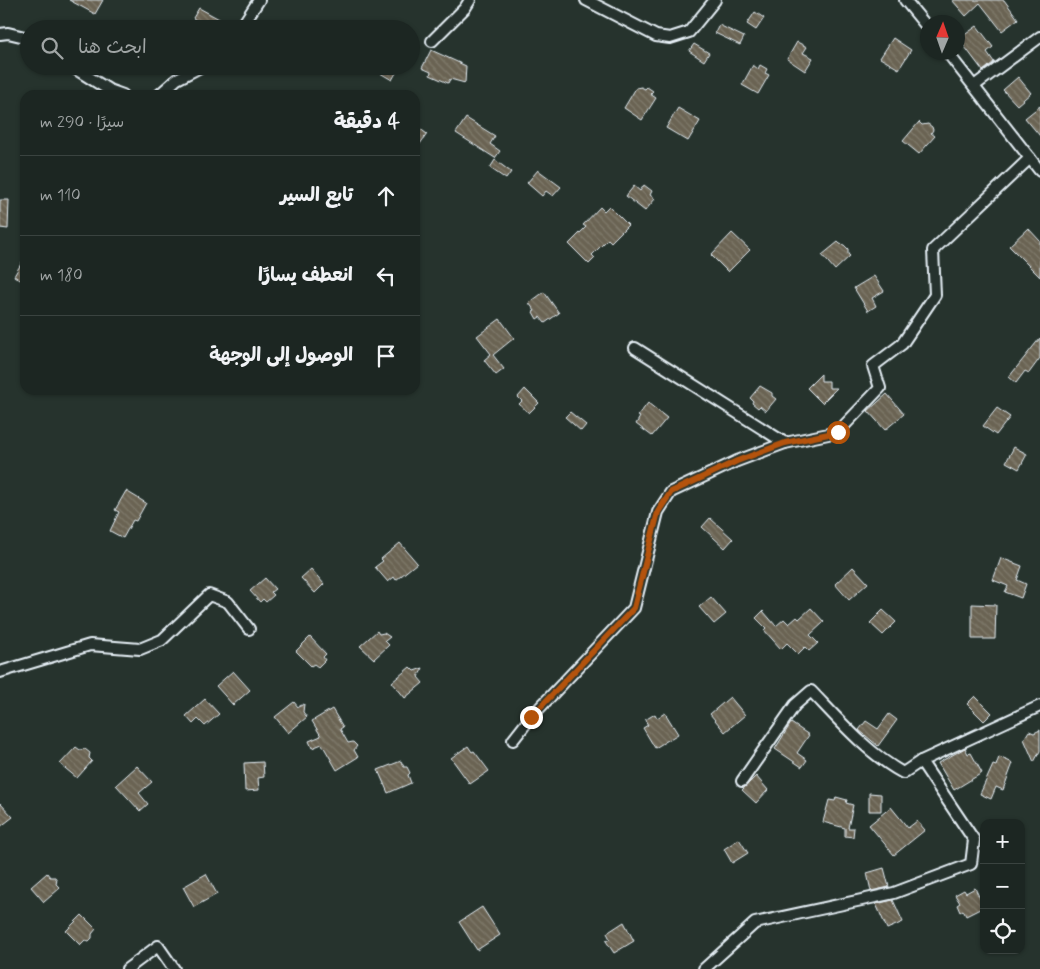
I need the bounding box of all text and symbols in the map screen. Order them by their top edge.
north arrow [920,15,965,60]
search box [20,20,420,75]
icon: search [38,34,66,62]
text: ابحث هنا [78,35,147,60]
text: 4 دقيقة [334,108,400,136]
text: سيرًا · 290 m [40,112,124,133]
icon: ahead [372,182,400,210]
text: تابع السير [280,183,353,208]
text: 110 m [40,185,81,206]
icon: left [372,262,400,290]
text: انعطف يسارًا [258,263,353,288]
text: 180 m [40,265,83,286]
icon: arrive [372,342,400,370]
text: الوصول إلى الوجهة [209,343,353,368]
route start [827,421,850,444]
route end [520,706,543,729]
map controls [980,819,1025,954]
button: + [980,819,1025,864]
button: − [980,864,1025,909]
button: locate [980,909,1025,954]

